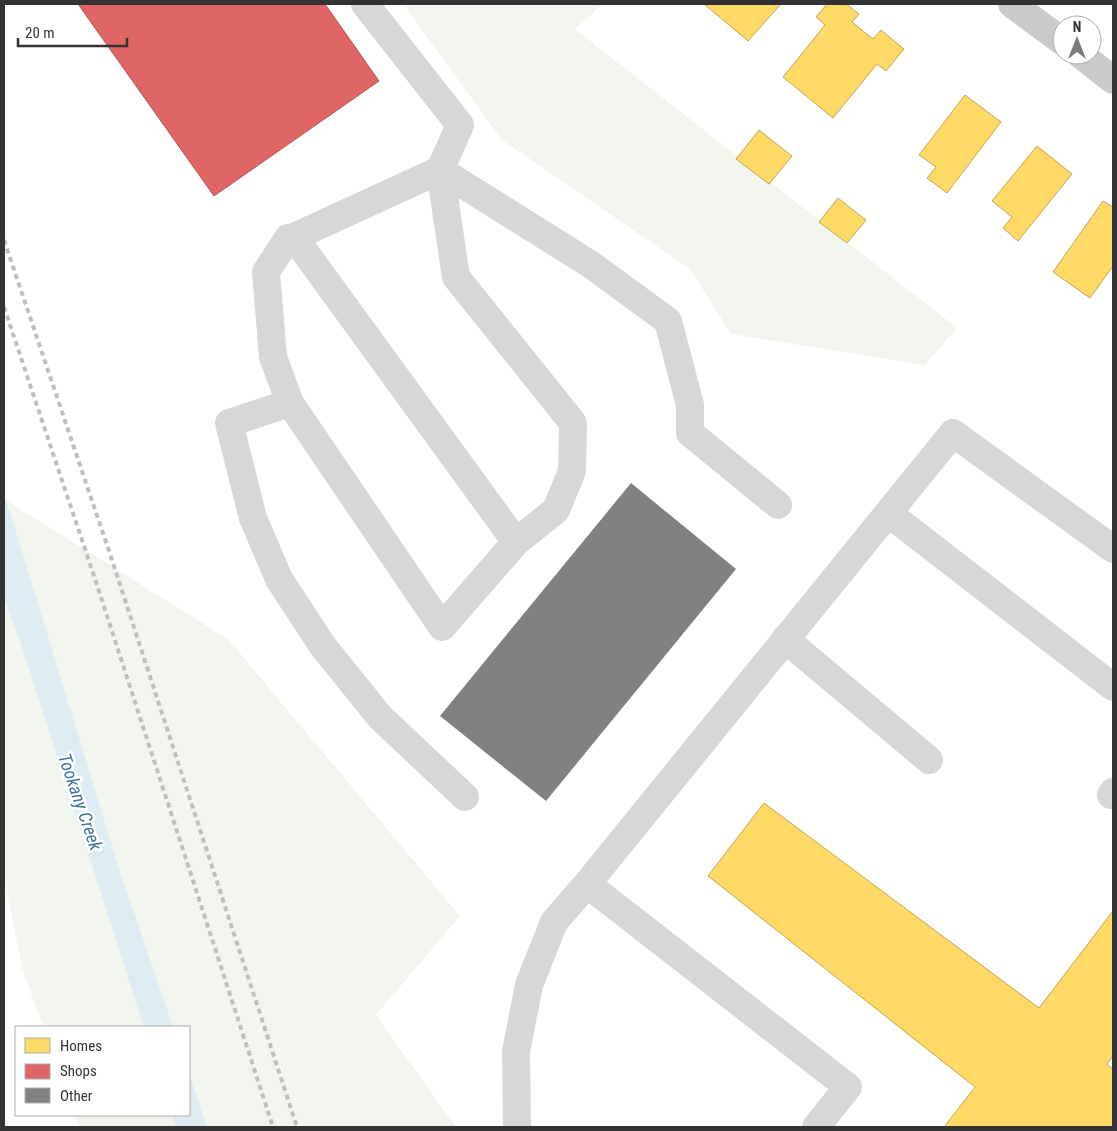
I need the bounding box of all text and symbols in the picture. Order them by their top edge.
scale bar [18,15,126,47]
north arrow [1052,15,1102,65]
text: N [1073,19,1081,35]
text: 20 m [25,24,55,42]
water label: Tookany Creek [54,751,107,854]
legend [15,1026,190,1116]
text: Homes [60,1037,102,1055]
text: Shops [60,1062,97,1080]
text: Other [60,1087,93,1105]

